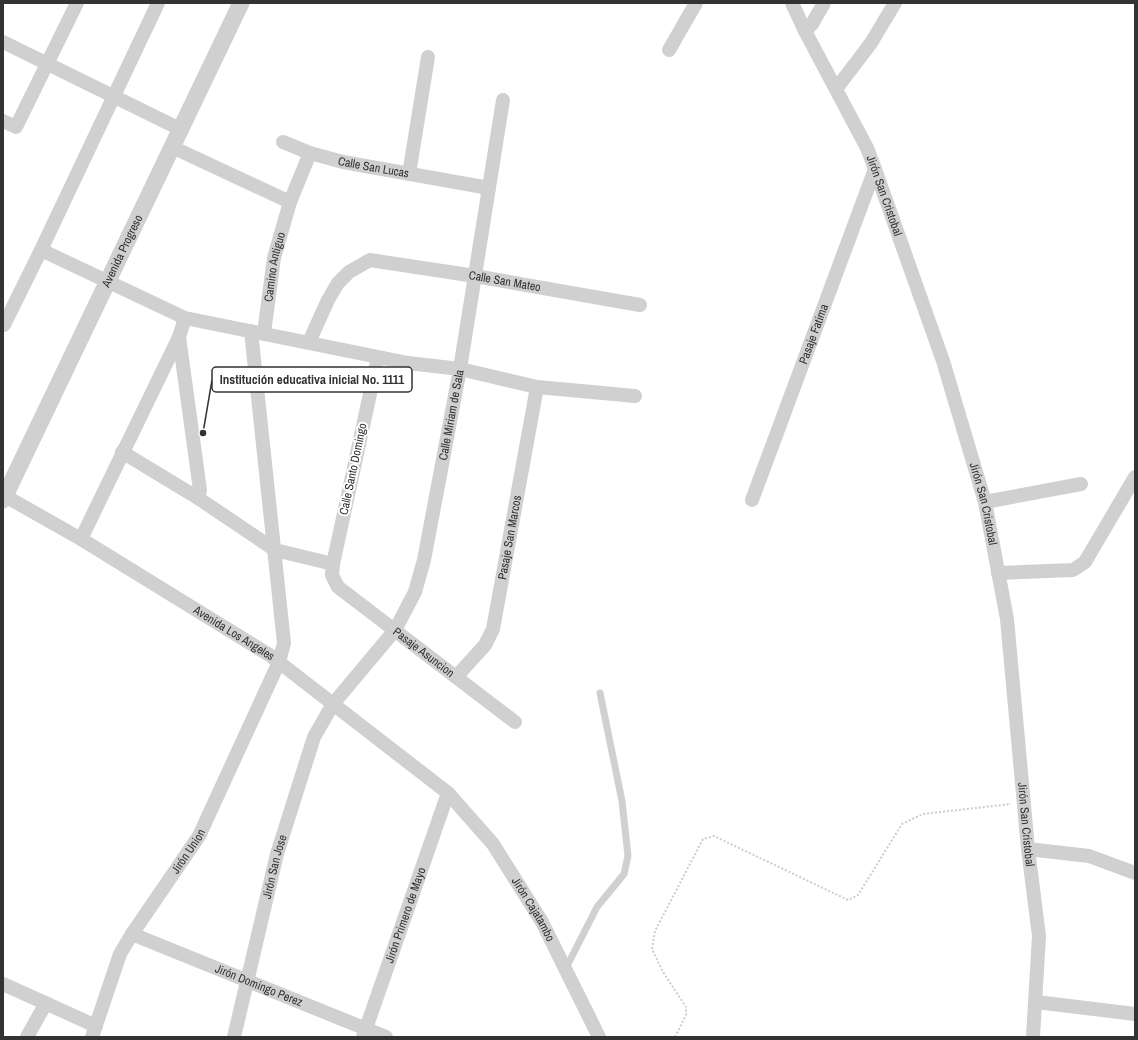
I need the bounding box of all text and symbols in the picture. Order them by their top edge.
street label: Calle San Lucas [336,153,410,182]
street label: Jirón San Cristobal [863,153,906,238]
street label: Avenida Progreso [98,212,146,291]
street label: Camino Antiguo [260,230,289,303]
street label: Calle San Mateo [468,267,542,295]
street label: Pasaje Fatima [795,301,832,366]
callout: Institución educativa inicial No. 1111 [212,367,412,392]
street label: Calle Miriam de Sala [435,368,468,462]
text: Institución educativa inicial No. 1111 [220,371,404,388]
street label: Calle Santo Domingo [335,422,371,516]
street label: Jirón San Cristobal [966,461,1001,546]
street label: Pasaje San Marcos [494,494,525,581]
street label: Avenida Los Angeles [190,602,278,664]
street label: Pasaje Asuncion [390,624,458,681]
street label: Jirón San Cristobal [1014,782,1038,868]
street label: Jirón Union [167,826,209,877]
street label: Jirón San Jose [259,833,291,900]
street label: Jirón Primero de Mayo [381,865,429,965]
street label: Jirón Cajatambo [508,874,558,944]
street label: Jirón Domingo Perez [213,961,305,1010]

